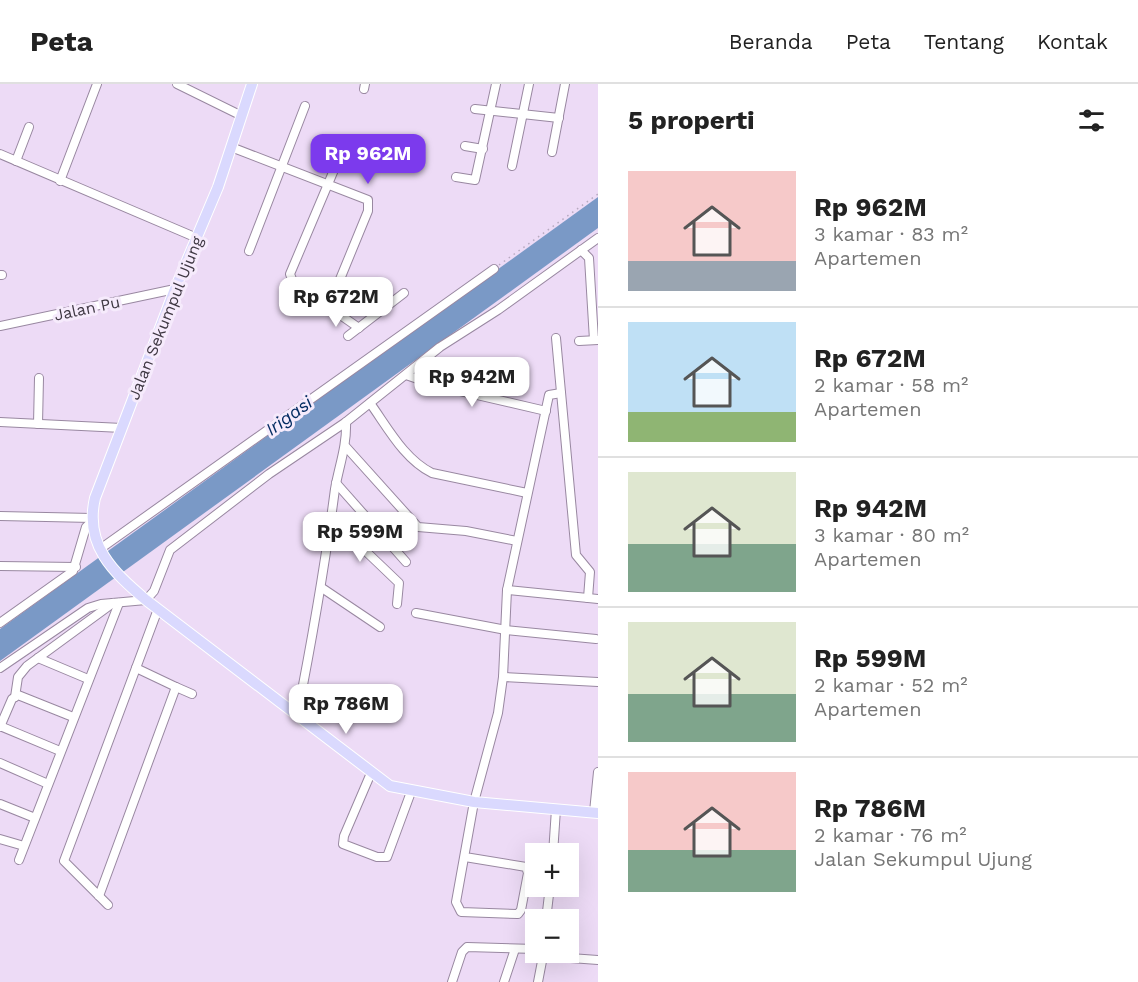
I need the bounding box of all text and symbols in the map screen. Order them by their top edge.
text: Peta [30,25,93,58]
text: Beranda [729,29,813,54]
text: Peta [846,29,891,54]
text: Tentang [924,29,1004,54]
text: Kontak [1037,29,1108,54]
icon: filters [1075,104,1108,137]
text: 5 properti [628,105,755,135]
pin: Rp 962M [313,134,423,185]
text: Rp 962M [325,141,411,165]
text: Rp 962M [814,192,927,222]
icon: home [676,195,748,267]
text: 3 kamar · 83 m² [814,222,968,246]
street label: Jalan Sekumpul Ujung [124,233,207,403]
text: Apartemen [814,246,922,270]
pin: Rp 672M [281,277,391,328]
text: Rp 672M [293,284,379,308]
street label: Jalan Pu [52,292,122,325]
text: Rp 672M [814,343,926,373]
icon: home [676,346,748,418]
pin: Rp 942M [417,357,527,408]
text: Rp 942M [428,364,516,388]
text: 2 kamar · 58 m² [814,373,968,397]
water label: Irigasi [261,391,317,440]
text: Apartemen [814,397,922,421]
text: Rp 942M [814,493,927,523]
icon: home [676,496,748,568]
pin: Rp 599M [305,512,415,563]
text: Rp 599M [317,519,403,543]
text: 3 kamar · 80 m² [814,523,969,547]
text: Apartemen [814,547,922,571]
text: Rp 599M [814,643,926,673]
icon: home [676,646,748,718]
text: 2 kamar · 52 m² [814,673,968,697]
pin: Rp 786M [291,684,401,735]
text: Rp 786M [303,691,389,715]
text: Apartemen [814,697,922,721]
text: Rp 786M [814,793,926,823]
icon: home [676,796,748,868]
text: 2 kamar · 76 m² [814,823,967,847]
map controls [525,843,579,963]
button: + [525,843,579,897]
text: Jalan Sekumpul Ujung [814,847,1032,871]
button: − [525,909,579,963]

